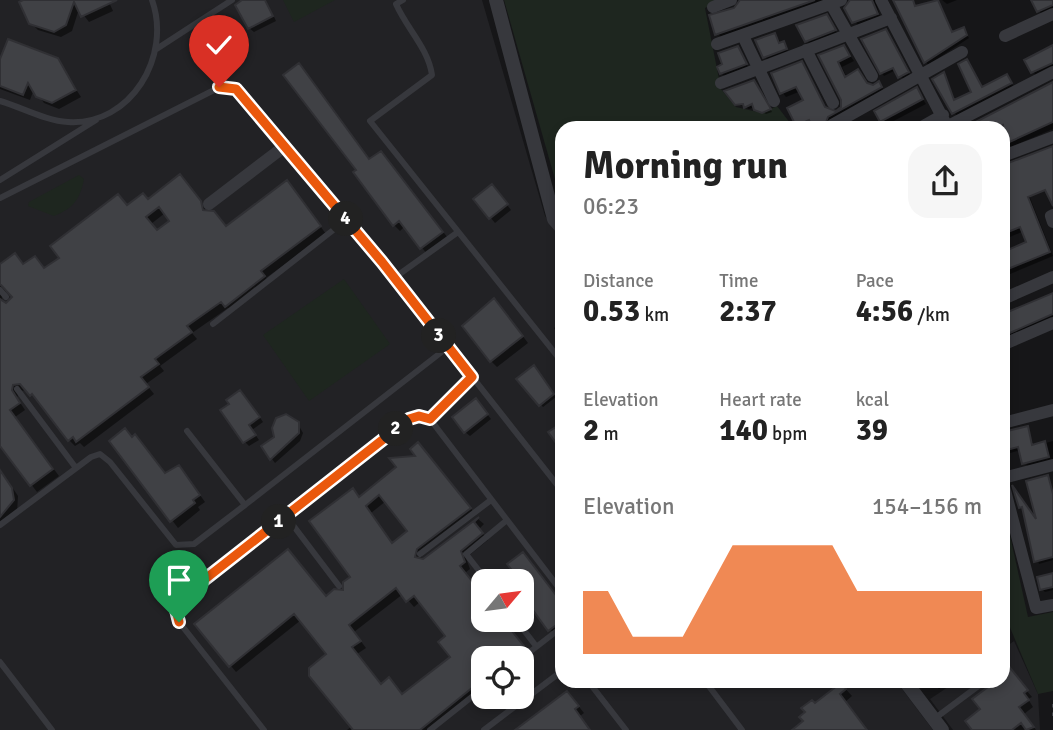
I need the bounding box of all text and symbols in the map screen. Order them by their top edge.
pin [189,15,249,87]
icon: check [200,26,238,64]
text: Morning run [583,142,788,189]
button: share [908,144,982,218]
text: 06:23 [583,192,639,221]
pin: 4 [328,202,364,236]
text: 4 [340,206,351,230]
text: Distance [583,269,654,293]
text: Time [719,269,758,293]
text: Pace [856,269,894,293]
text: 0.53 [583,293,640,330]
text: 2:37 [719,293,777,330]
text: 4:56 [856,293,913,330]
text: km [640,303,669,327]
text: /km [913,303,950,327]
pin: 3 [422,318,457,354]
text: 3 [433,323,444,347]
text: Elevation [583,388,659,412]
text: Heart rate [719,388,802,412]
text: kcal [856,388,889,412]
pin: 2 [378,412,414,446]
text: 2 [583,412,599,449]
text: 140 [719,412,768,449]
text: 39 [856,412,888,449]
text: 2 [390,416,401,440]
text: m [599,422,619,446]
text: bpm [768,422,807,446]
text: Elevation [583,492,675,521]
text: 154–156 m [872,492,982,521]
pin: 1 [262,504,296,540]
text: 1 [273,509,284,533]
pin [149,550,209,622]
icon: arrive [160,561,198,599]
north arrow [471,569,534,632]
map controls [471,569,534,709]
button: locate [471,646,534,709]

